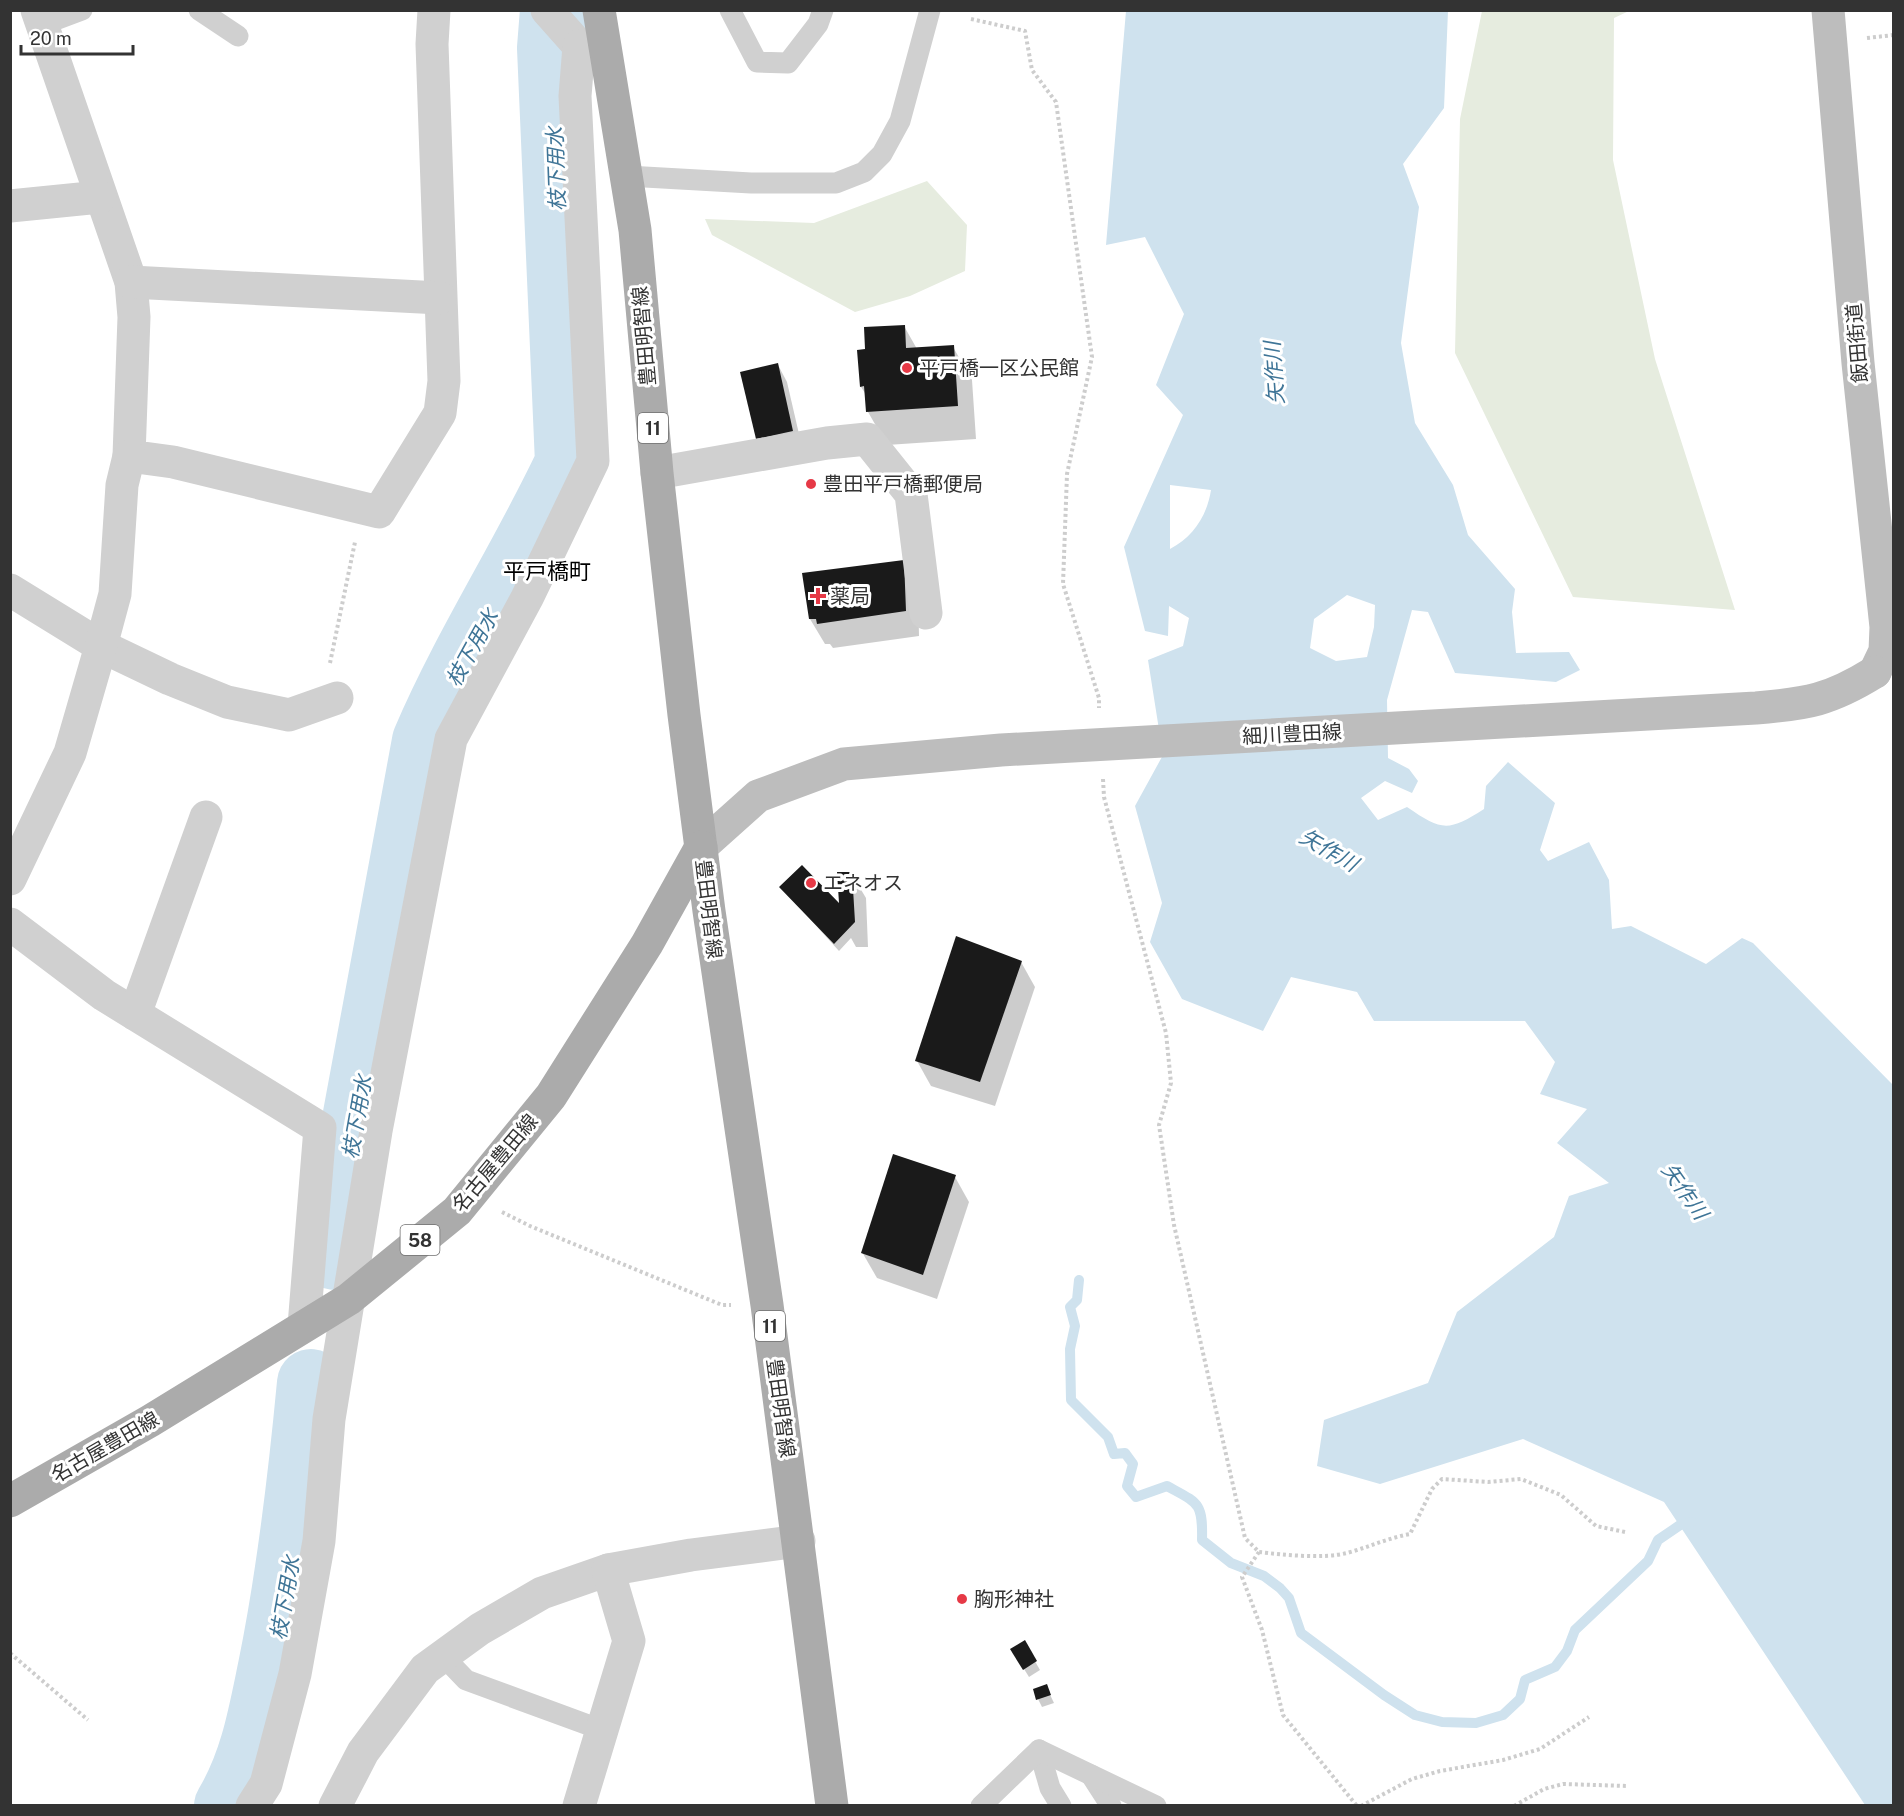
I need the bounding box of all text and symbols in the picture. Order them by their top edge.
scale bar [21,18,134,56]
text: 20 m [30,28,72,49]
water label: 枝下用水 [542,125,570,211]
street label: 豊田明智線 [628,285,660,387]
street label: 飯田街道 [1842,302,1872,384]
water label: 矢作川 [1259,339,1289,405]
place label: 平戸橋一区公民館 [919,356,1079,380]
marker: 平戸橋一区公民館 [900,361,914,375]
road number: 11 [638,413,668,443]
place label: 豊田平戸橋郵便局 [823,472,983,496]
marker: 豊田平戸橋郵便局 [804,477,818,491]
district label: 平戸橋町 [503,558,591,584]
place label: 薬局 [830,584,870,608]
marker: 薬局 [811,589,825,603]
water label: 枝下用水 [441,603,504,691]
street label: 細川豊田線 [1241,719,1343,749]
water label: 矢作川 [1295,823,1364,878]
street label: 豊田明智線 [691,858,727,960]
place label: エネオス [823,871,903,895]
marker: エネオス [804,876,818,890]
water label: 枝下用水 [337,1071,377,1161]
street label: 名古屋豊田線 [447,1109,543,1217]
water label: 矢作川 [1657,1158,1714,1226]
road number: 58 [400,1225,440,1255]
road number: 11 [755,1311,785,1341]
street label: 豊田明智線 [762,1357,800,1459]
street label: 名古屋豊田線 [47,1407,163,1487]
water label: 枝下用水 [265,1552,305,1642]
place label: 胸形神社 [974,1587,1054,1611]
marker: 胸形神社 [955,1592,969,1606]

